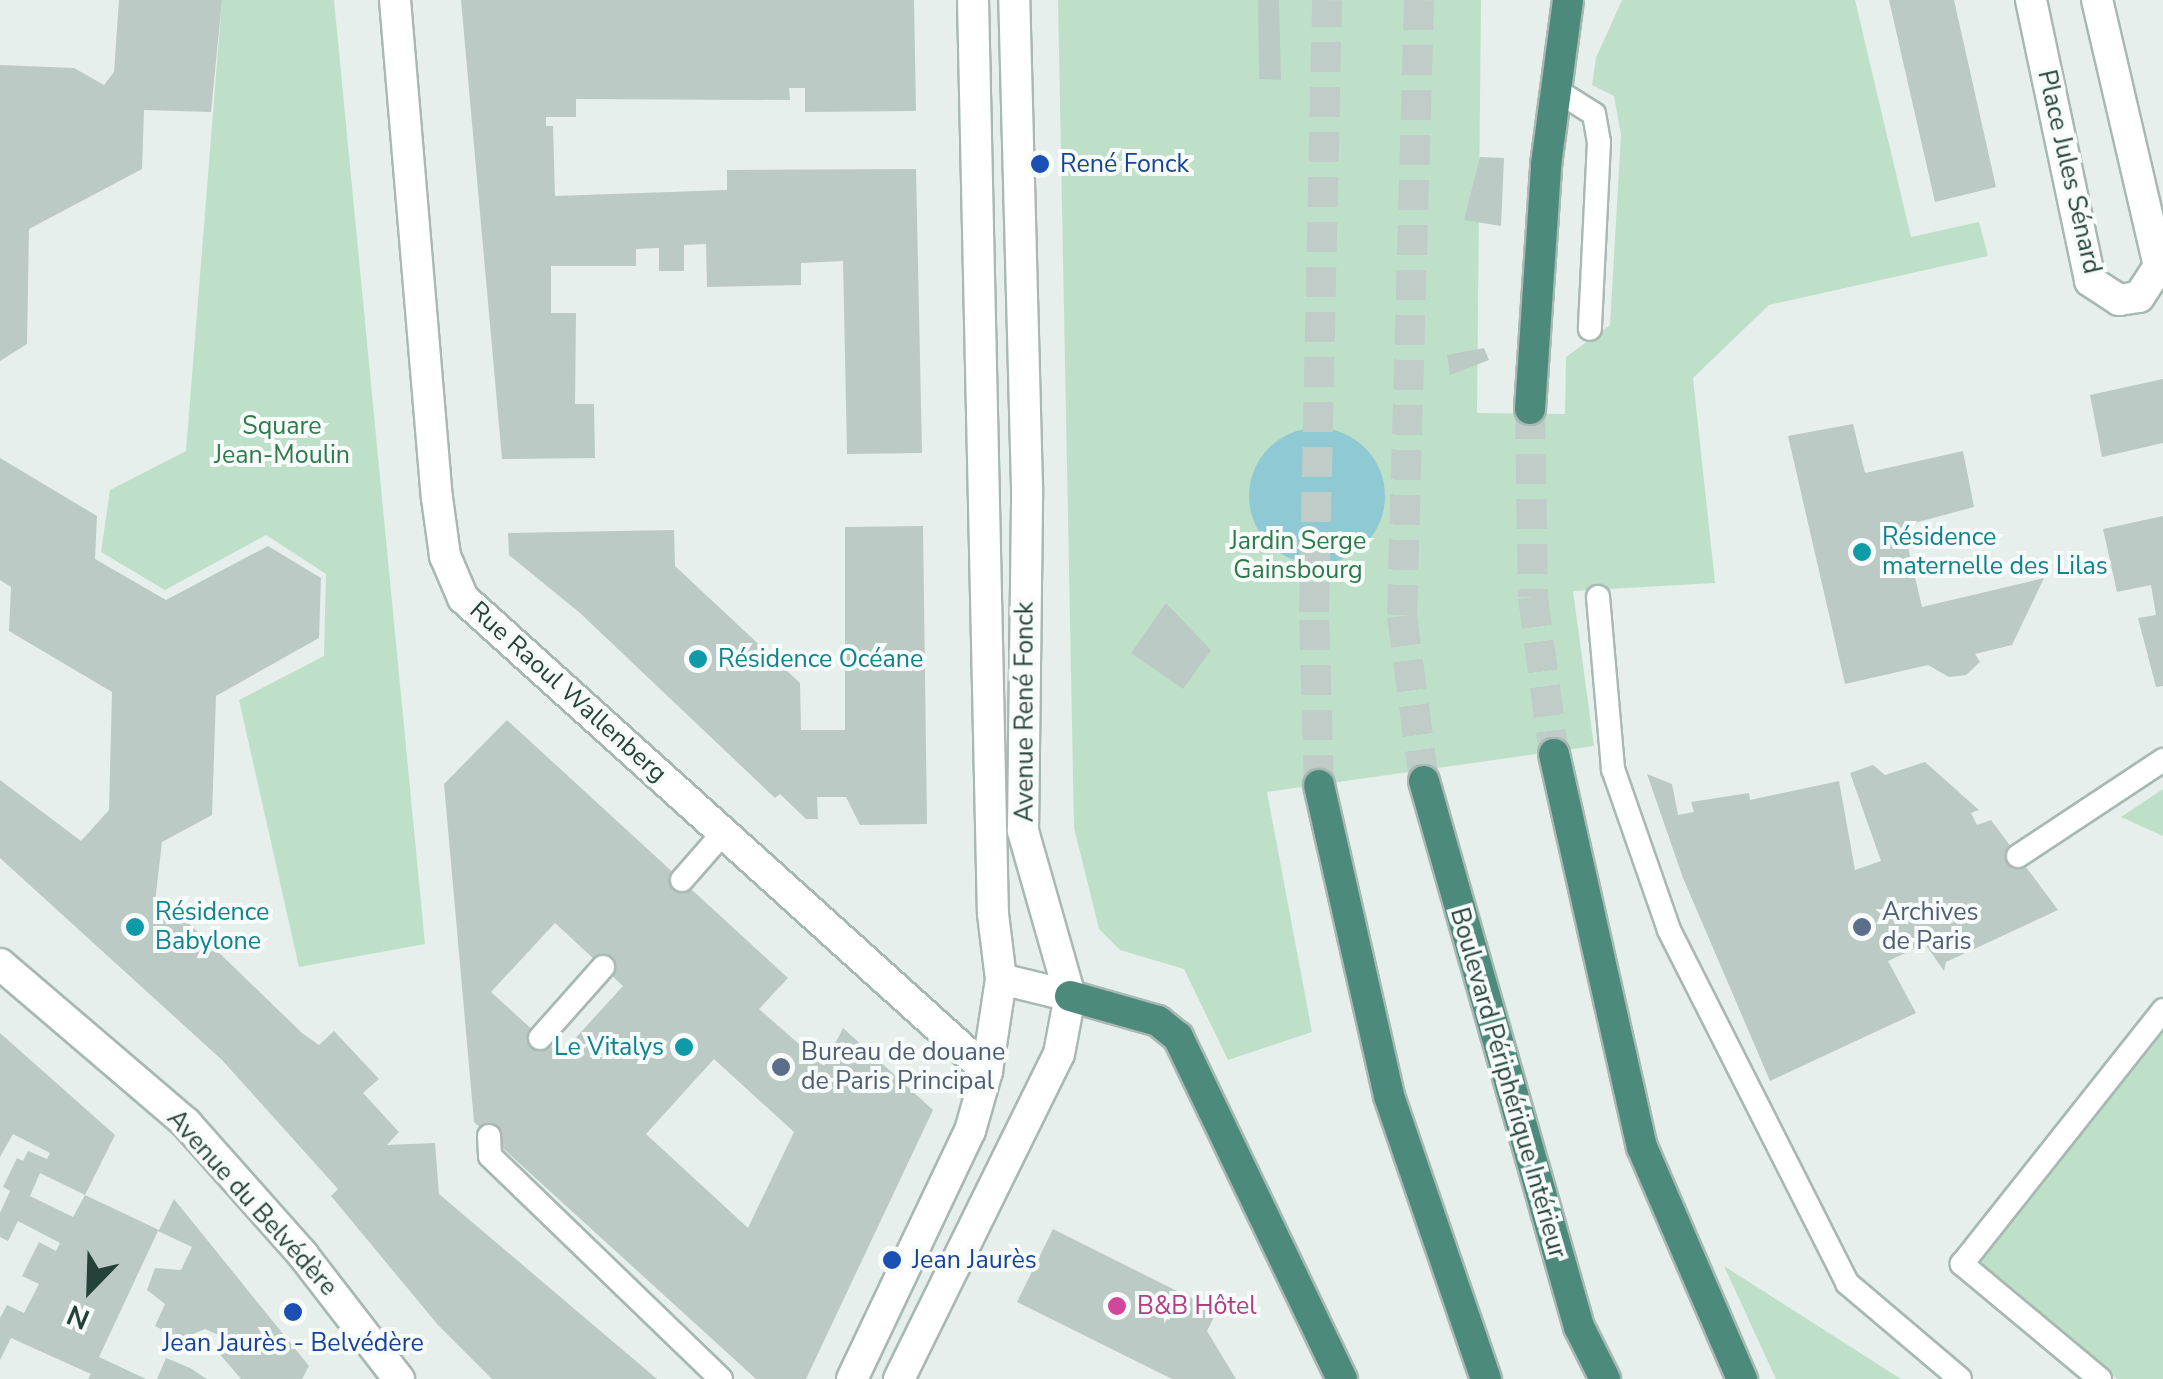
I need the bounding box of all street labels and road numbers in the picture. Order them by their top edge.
street label: Place Jules Sénard [2031,67,2107,277]
street label: Rue Raoul Wallenberg [463,596,673,788]
street label: Avenue René Fonck [1010,602,1040,822]
street label: Boulevard Périphérique Intérieur [1444,904,1572,1262]
street label: Avenue du Belvédère [161,1104,343,1302]

